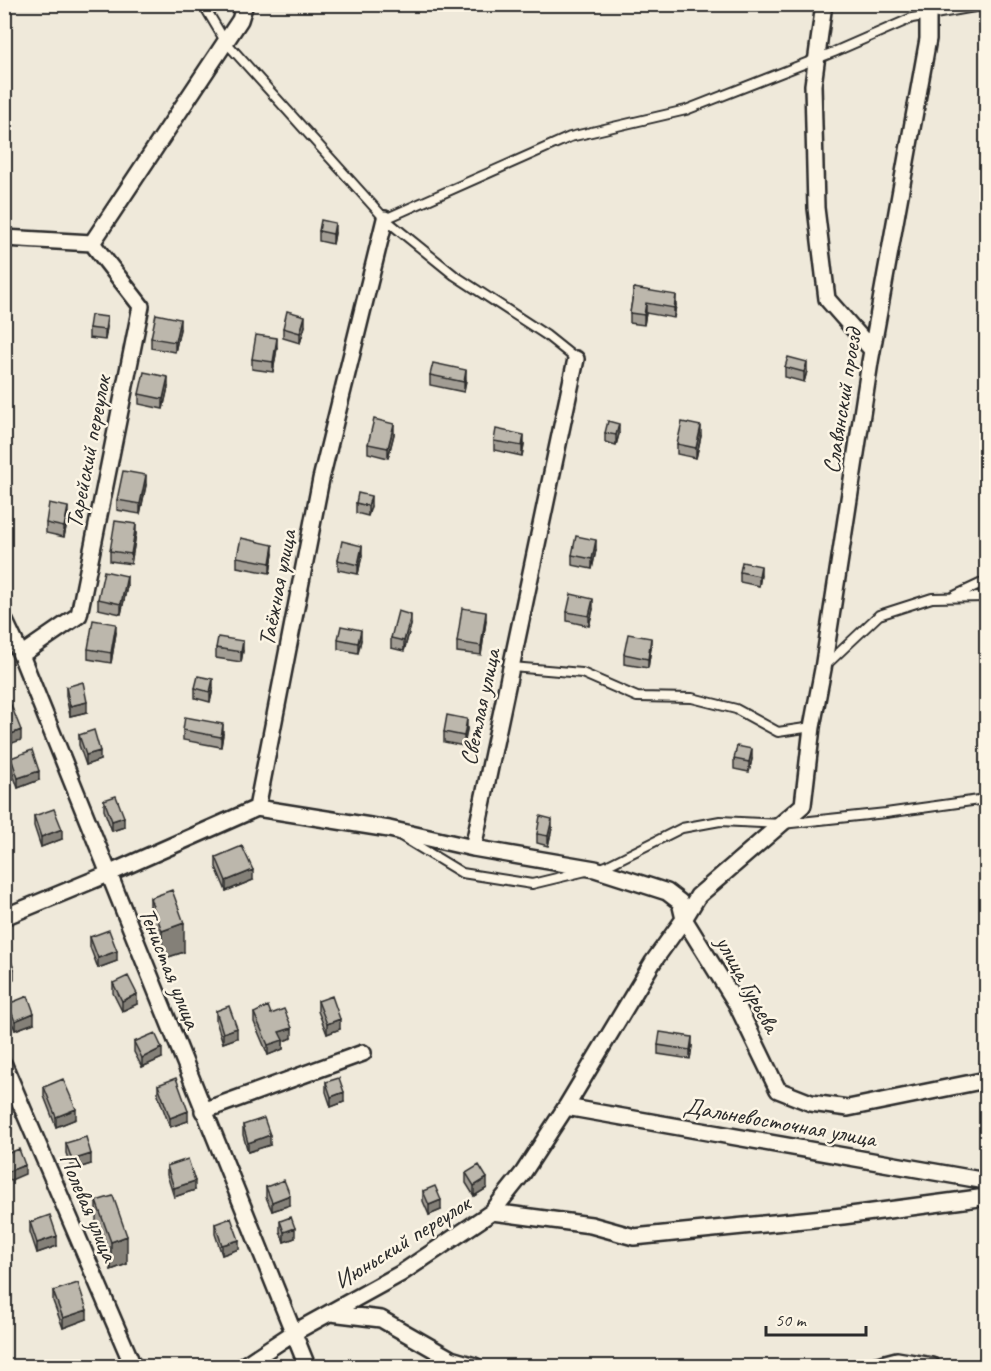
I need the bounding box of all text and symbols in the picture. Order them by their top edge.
street label: Славянский проезд [816,324,869,476]
street label: Тарейский переулок [59,371,118,531]
street label: Таёжная улица [251,526,303,649]
street label: Светлая улица [453,644,507,768]
street label: Тенистая улица [132,903,208,1034]
street label: улица Гурьева [708,928,788,1040]
street label: Дальневосточная улица [682,1090,881,1154]
street label: Полевая улица [53,1148,126,1267]
street label: Июньский переулок [328,1187,477,1296]
scale bar [766,1299,866,1337]
text: 50 m [775,1309,808,1331]

